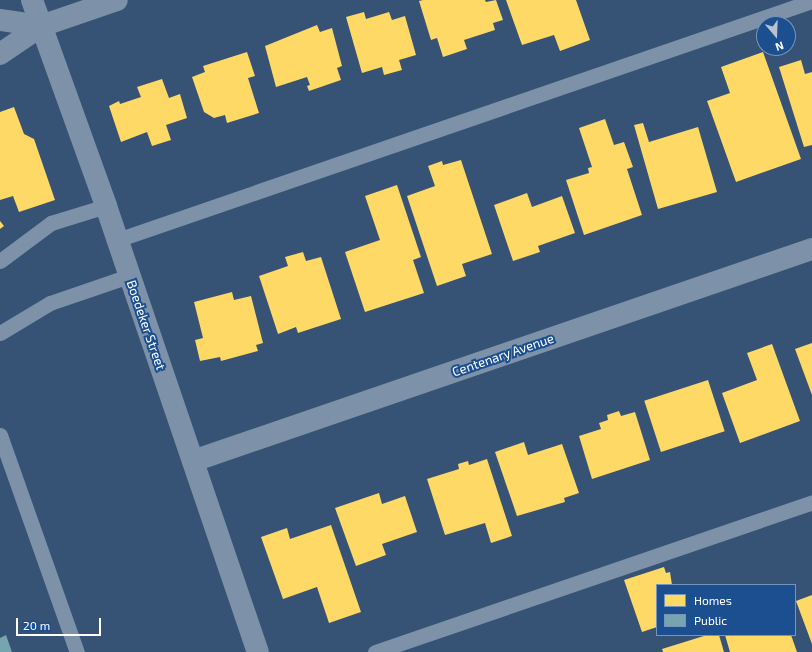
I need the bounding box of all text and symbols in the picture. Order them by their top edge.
north arrow [756,16,796,56]
text: N [774,39,786,54]
street label: Boedeker Street [123,278,169,372]
street label: Centenary Avenue [450,330,556,380]
legend [656,584,796,636]
text: Homes [694,593,732,607]
scale bar [18,610,103,636]
text: Public [694,613,727,627]
text: 20 m [23,618,50,632]

